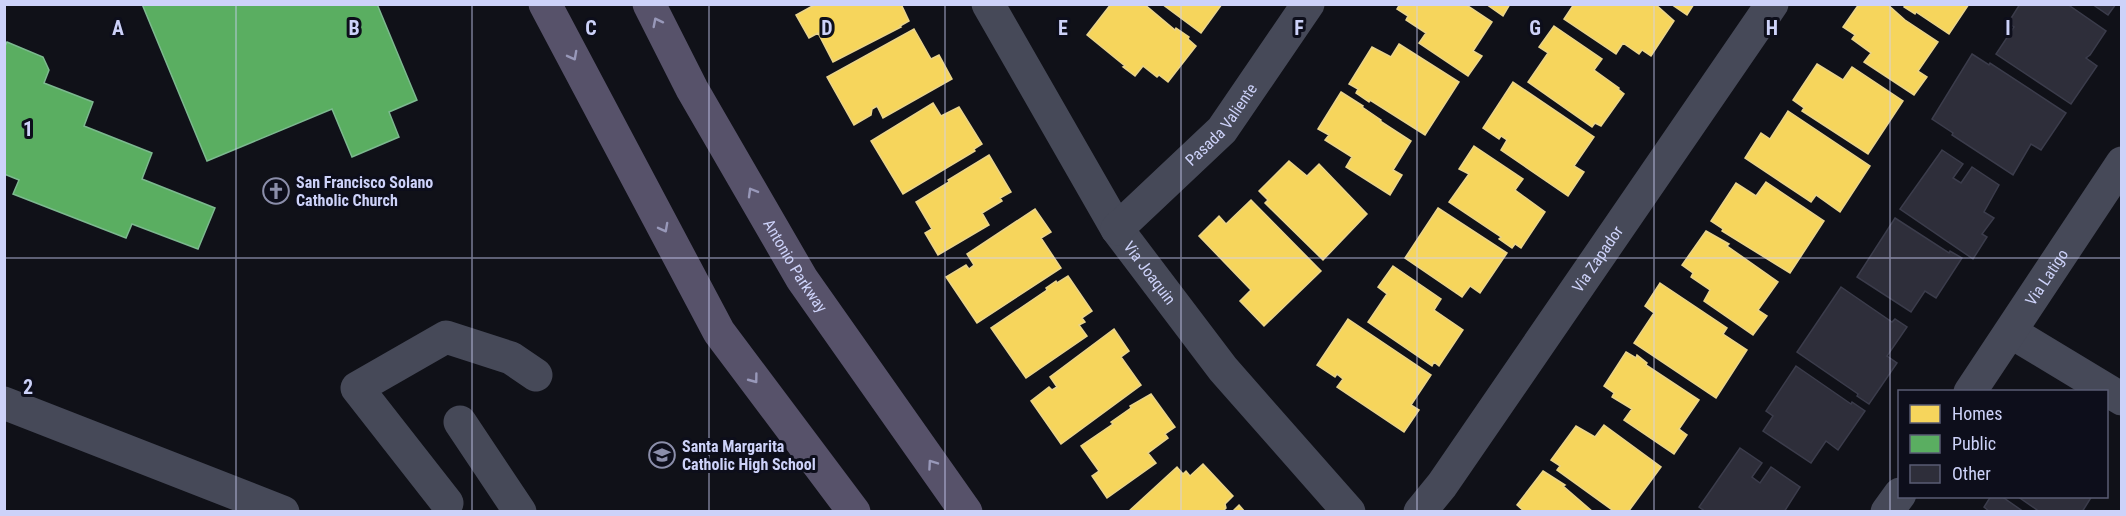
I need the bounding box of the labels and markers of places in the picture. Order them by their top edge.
place label: San Francisco Solano Catholic Church [296,173,433,210]
church icon: San Francisco Solano Catholic Church [261,176,291,206]
place label: Santa Margarita Catholic High School [682,437,816,474]
school or university icon: Santa Margarita Catholic High School [647,440,677,470]

